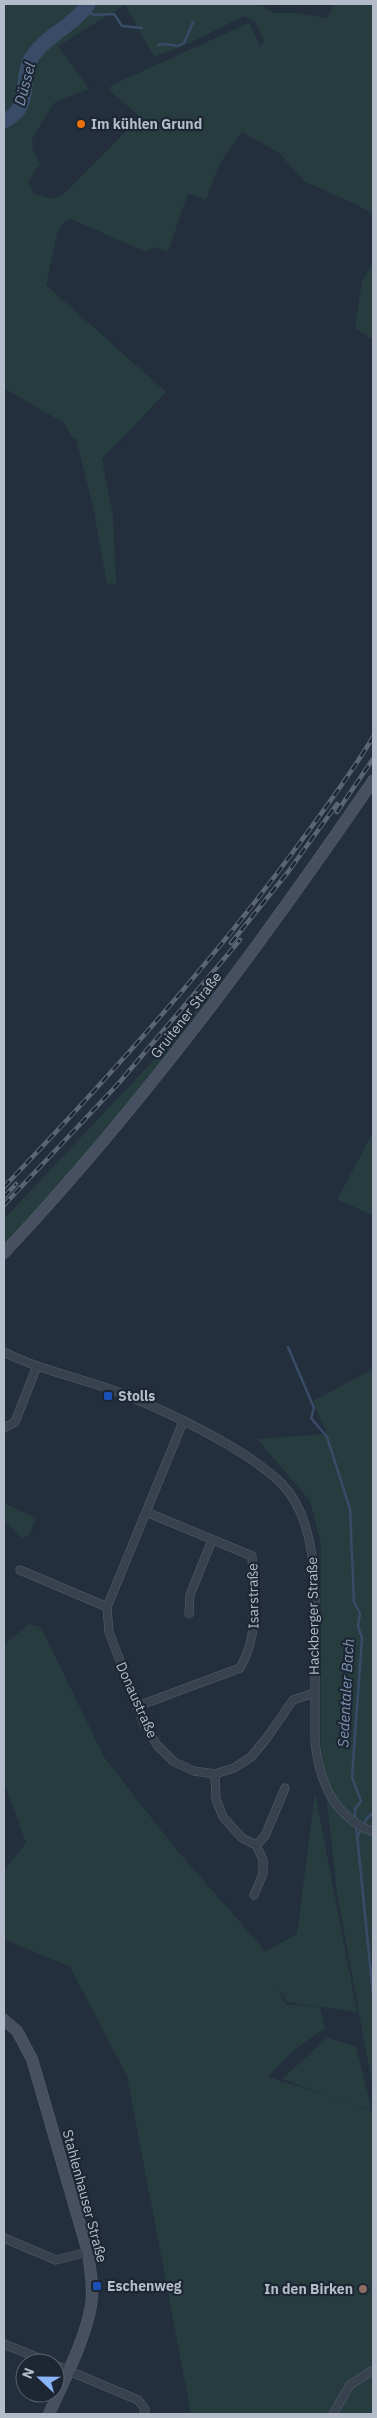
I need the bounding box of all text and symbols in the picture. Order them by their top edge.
water label: Düssel [10,60,39,108]
place label: Im kühlen Grund [91,115,202,133]
marker: Im kühlen Grund [75,118,87,130]
street label: Gruitener Straße [147,968,226,1062]
place label: Stolls [118,1387,155,1405]
marker: Stolls [102,1390,114,1402]
street label: Hackberger Straße [303,1556,323,1675]
street label: Isarstraße [243,1563,263,1629]
water label: Sedentaler Bach [333,1638,358,1748]
street label: Donaustraße [112,1659,162,1741]
street label: Stahlenhauser Straße [59,2128,111,2265]
place label: Eschenweg [107,2277,182,2295]
marker: Eschenweg [91,2280,103,2292]
place label: In den Birken [264,2280,353,2298]
marker: In den Birken [357,2283,369,2295]
north arrow [15,2353,65,2403]
text: N [18,2365,38,2381]

